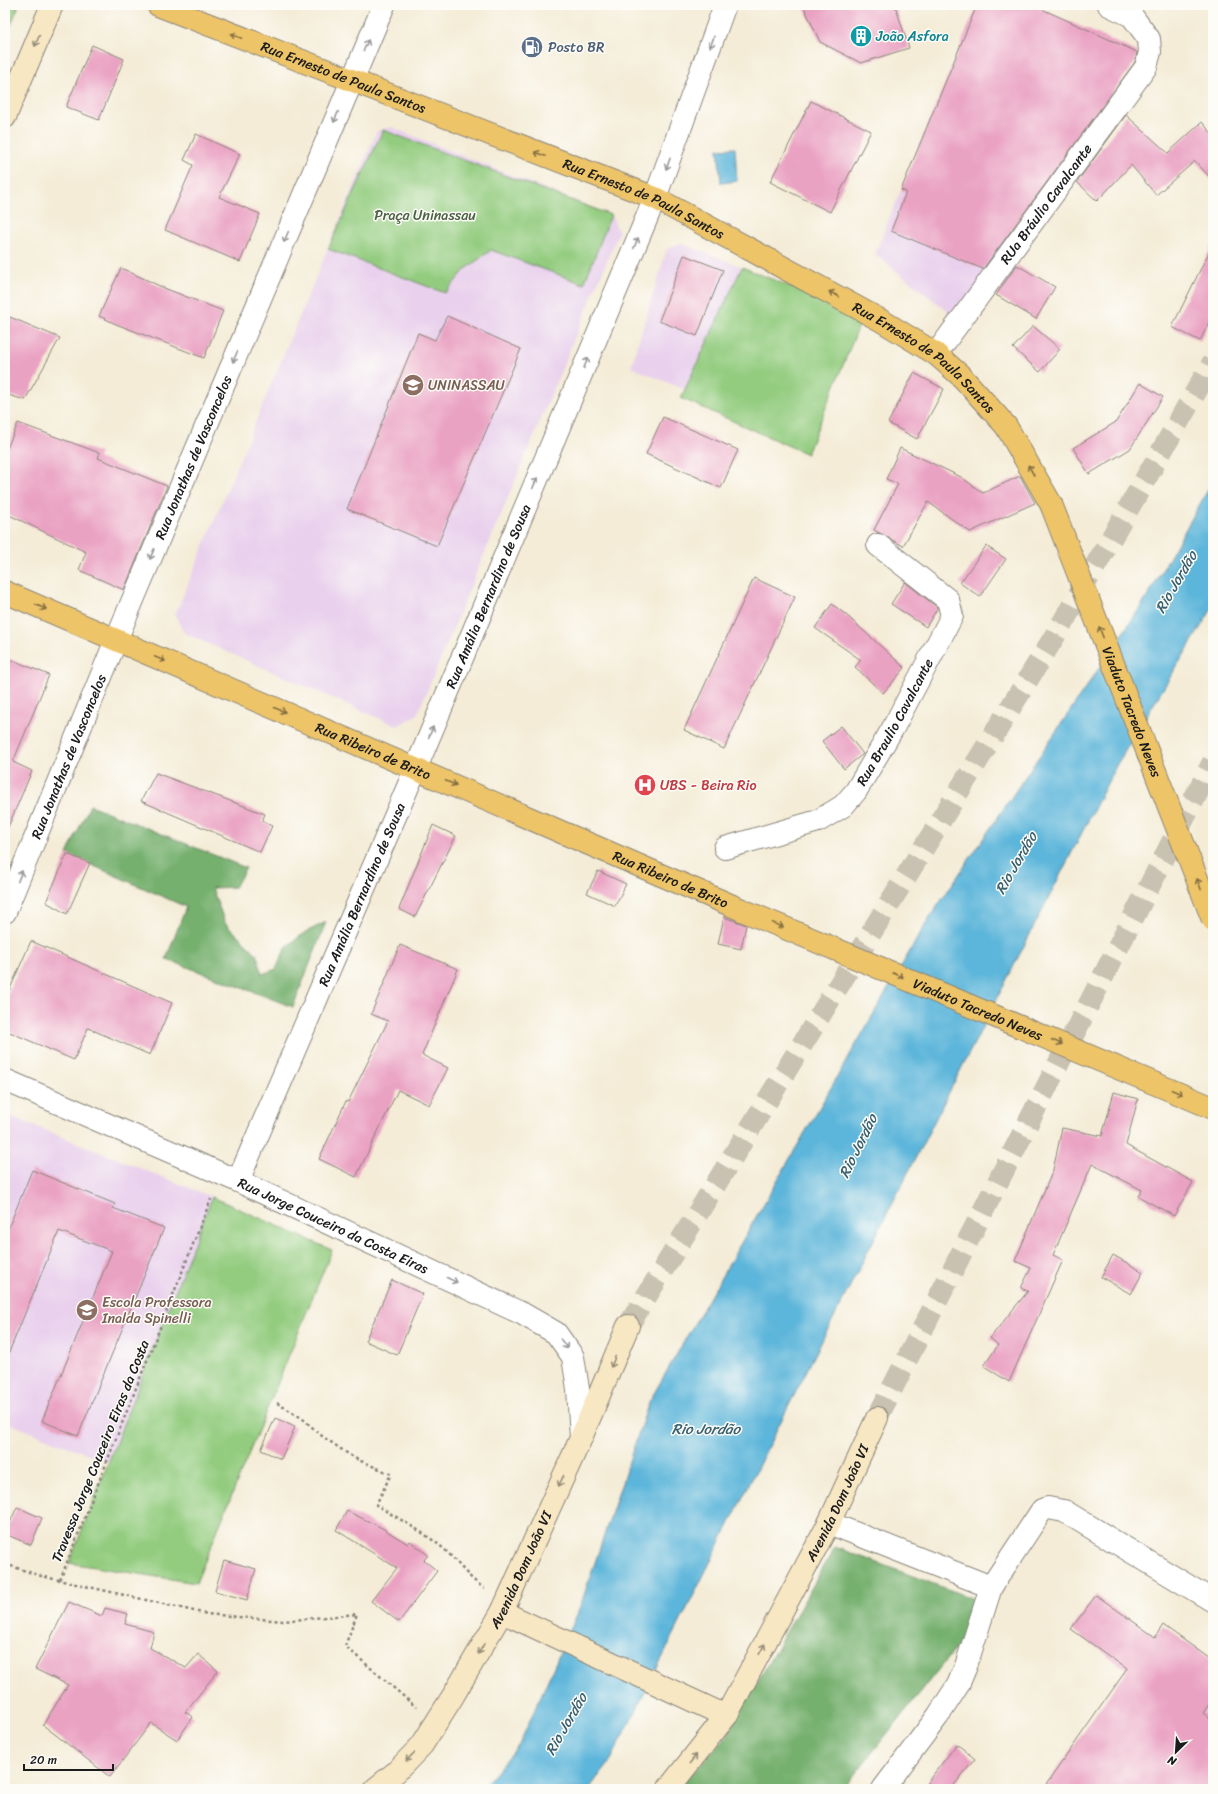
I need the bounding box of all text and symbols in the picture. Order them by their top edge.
building icon: João Asfora [848,23,874,49]
place label: João Asfora [875,24,949,49]
one-way arrow [231,31,243,39]
one-way arrow [33,34,40,46]
street label: Rua Ernesto de Paula Santos [257,34,430,121]
fuel station icon: Posto BR [519,34,545,60]
place label: Posto BR [548,35,604,60]
one-way arrow [707,35,715,47]
one-way arrow [363,40,370,52]
one-way arrow [332,111,339,123]
street label: RUa Bráulio Cavalcante [993,138,1099,270]
one-way arrow [534,150,546,158]
street label: Rua Ernesto de Paula Santos [559,151,729,247]
one-way arrow [663,158,671,170]
park label: Praça Uninassau [374,203,476,228]
one-way arrow [281,230,289,242]
one-way arrow [633,238,640,250]
one-way arrow [828,290,840,298]
street label: Rua Ernesto de Paula Santos [848,295,1001,420]
one-way arrow [231,350,239,362]
one-way arrow [582,358,590,370]
street label: Rua Jonathas de Vasconcelos [148,371,240,544]
school or university icon: UNINASSAU [400,372,426,398]
place label: UNINASSAU [428,373,505,398]
one-way arrow [1027,464,1035,476]
one-way arrow [532,477,540,489]
street label: Rua Amália Bernardino de Sousa [439,500,538,693]
water label: Rio Jordão [1148,545,1205,618]
one-way arrow [148,548,156,560]
one-way arrow [34,604,46,611]
one-way arrow [1096,627,1104,639]
street label: Viaduto Tacredo Neves [1095,643,1168,782]
street label: Rua Braulio Cavalcante [850,654,941,791]
one-way arrow [154,656,166,663]
street label: Rua Jonathas de Vasconcelos [24,670,114,843]
one-way arrow [273,707,285,714]
street label: Rua Ribeiro de Brito [311,715,435,787]
one-way arrow [428,726,435,738]
hospital icon: UBS - Beira Rio [632,772,658,798]
place label: UBS - Beira Rio [660,773,757,798]
one-way arrow [444,780,456,787]
street label: Rua Amália Bernardino de Sousa [311,799,413,991]
water label: Rio Jordão [988,826,1045,899]
street label: Rua Ribeiro de Brito [609,844,732,916]
one-way arrow [16,870,24,882]
one-way arrow [1194,878,1202,890]
one-way arrow [772,922,784,929]
street label: Viaduto Tacredo Neves [909,971,1047,1048]
one-way arrow [892,972,904,980]
one-way arrow [1050,1039,1062,1046]
one-way arrow [1170,1089,1182,1097]
water label: Rio Jordão [831,1108,885,1182]
street label: Rua Jorge Couceiro da Costa Eiras [233,1171,433,1281]
one-way arrow [445,1277,457,1285]
place label: Escola Professora Inalda Spinelli [101,1290,211,1331]
school or university icon: Escola Professora Inalda Spinelli [74,1297,100,1323]
street label: Travessa Jorge Couceiro Eiras da Costa [44,1336,157,1566]
one-way arrow [559,1338,568,1349]
one-way arrow [608,1355,616,1367]
water label: Rio Jordão [672,1416,742,1442]
street label: Avenida Dom João VI [798,1439,877,1567]
one-way arrow [557,1475,564,1487]
street label: Avenida Dom João VI [482,1506,560,1635]
one-way arrow [476,1642,484,1654]
one-way arrow [758,1643,766,1655]
water label: Rio Jordão [538,1687,595,1760]
north arrow [1156,1732,1196,1772]
scale bar [24,1746,113,1772]
text: 20 m [30,1749,57,1771]
text: N [1164,1750,1180,1771]
one-way arrow [405,1752,415,1762]
one-way arrow [689,1753,697,1764]

